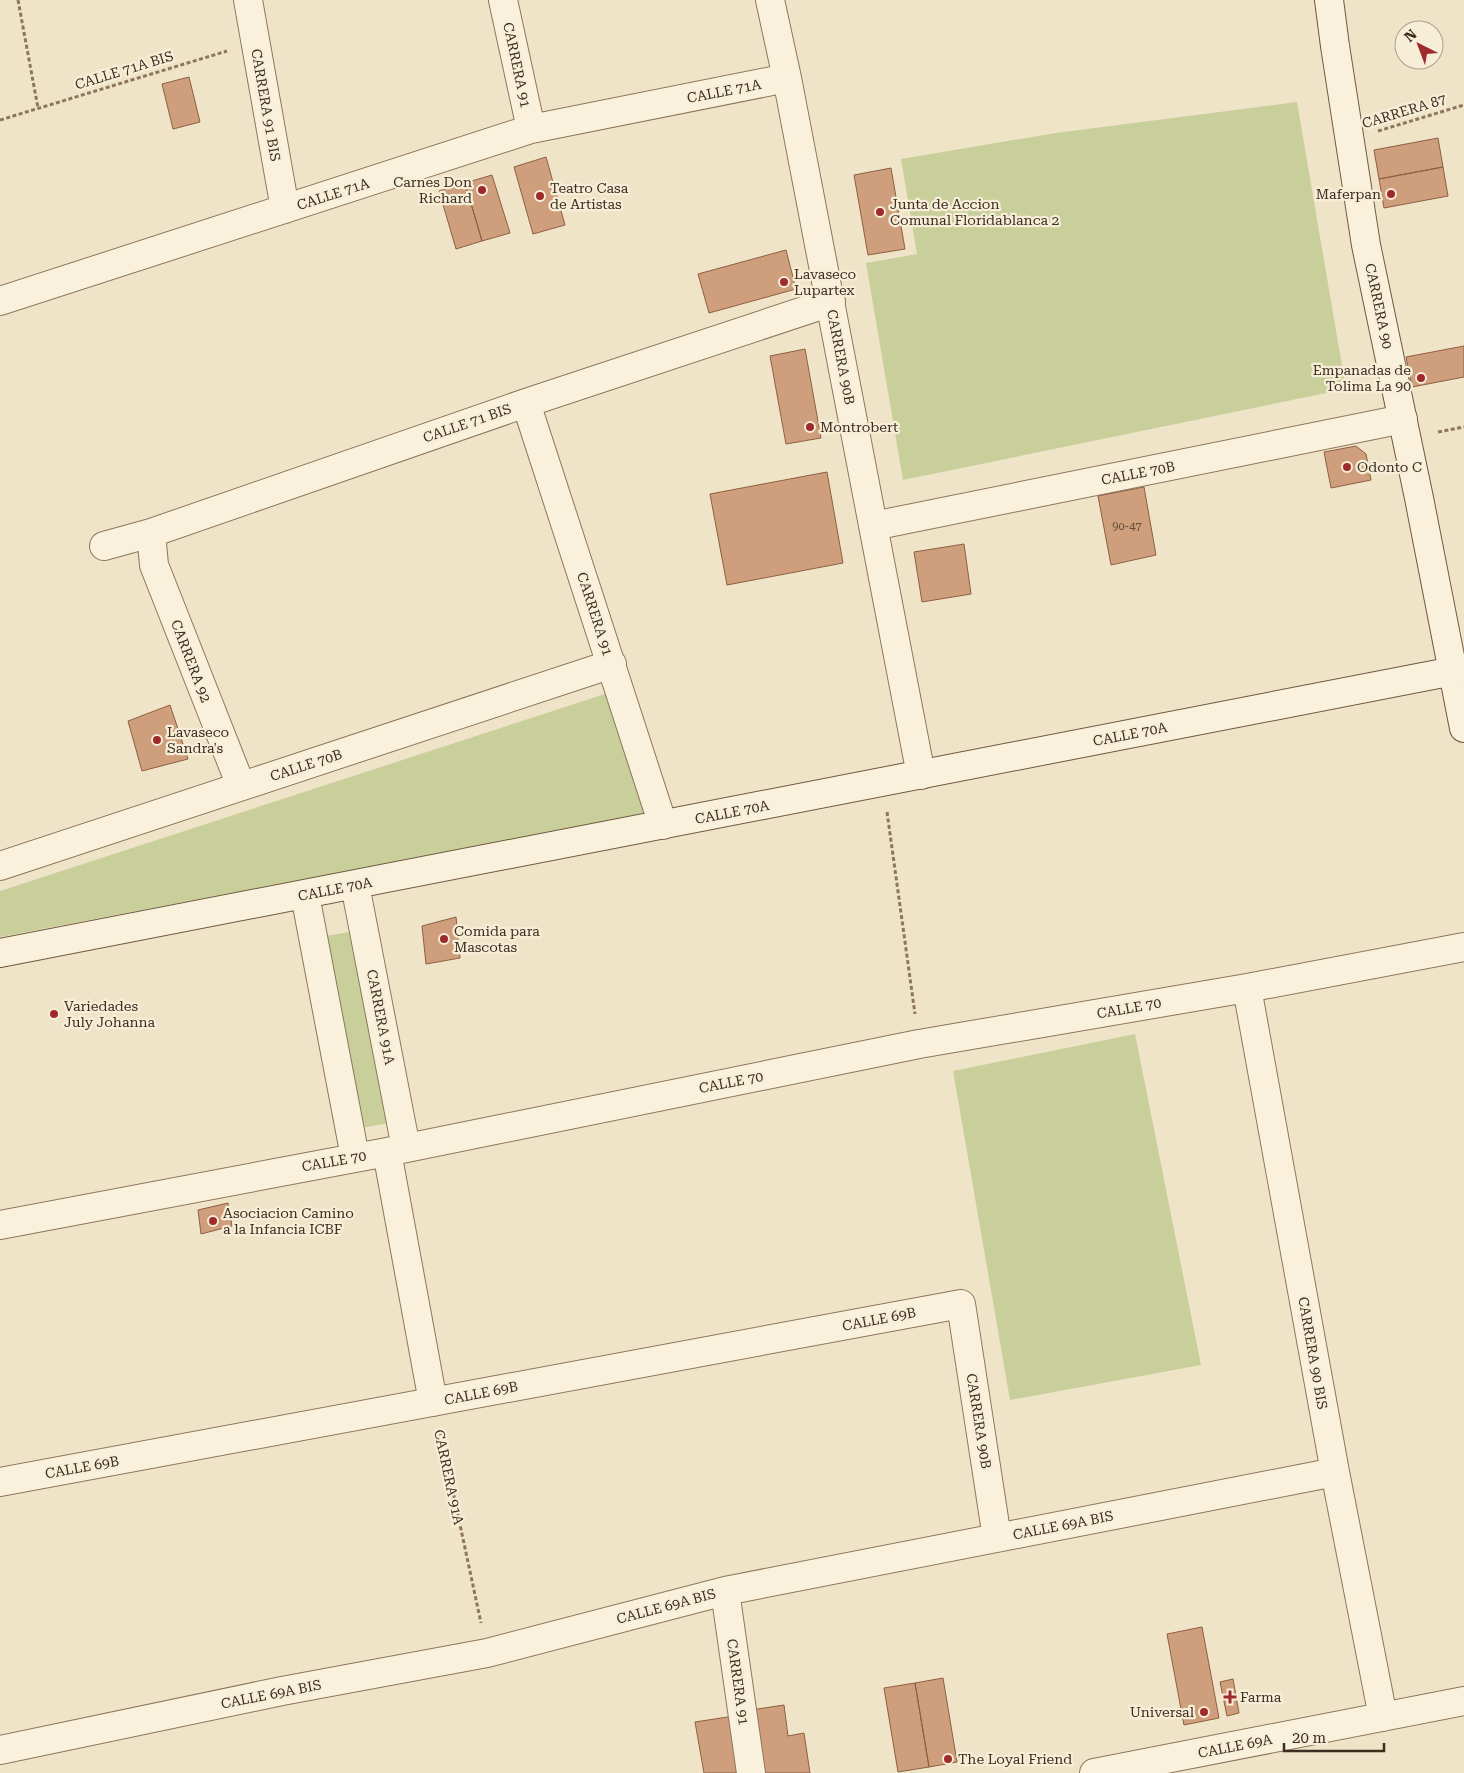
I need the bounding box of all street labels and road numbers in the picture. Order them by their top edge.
street label: CARRERA 91 [500,21,534,109]
street label: CALLE 71A BIS [73,47,175,93]
street label: CARRERA 91 BIS [248,47,284,163]
street label: CALLE 71A [686,76,763,106]
street label: CARRERA 87 [1360,91,1448,131]
street label: CALLE 71A [295,175,371,213]
street label: CARRERA 90 [1362,262,1396,350]
street label: CARRERA 90B [824,308,858,406]
street label: CALLE 71 BIS [421,400,513,446]
street label: CALLE 70B [1100,458,1176,488]
street label: CARRERA 91 [574,570,616,658]
street label: CARRERA 92 [168,617,214,705]
street label: CALLE 70A [1092,719,1169,749]
street label: CALLE 70B [268,746,344,784]
street label: CALLE 70A [694,797,771,827]
street label: CALLE 70A [297,874,374,904]
street label: CARRERA 91A [364,968,398,1066]
street label: CALLE 70 [1095,994,1163,1022]
street label: CALLE 70 [697,1068,765,1096]
street label: CALLE 70 [300,1147,368,1175]
street label: CARRERA 90 BIS [1295,1295,1331,1411]
street label: CALLE 69B [841,1304,917,1334]
street label: CARRERA 90B [964,1372,994,1470]
street label: CALLE 69B [443,1378,519,1408]
street label: CARRERA 91A [431,1428,467,1526]
street label: CALLE 69B [44,1453,120,1481]
street label: CALLE 69A BIS [1011,1507,1115,1543]
street label: CALLE 69A BIS [615,1585,718,1627]
street label: CARRERA 91 [724,1638,752,1726]
street label: CALLE 69A BIS [219,1676,323,1712]
street label: CALLE 69A [1197,1731,1274,1761]

